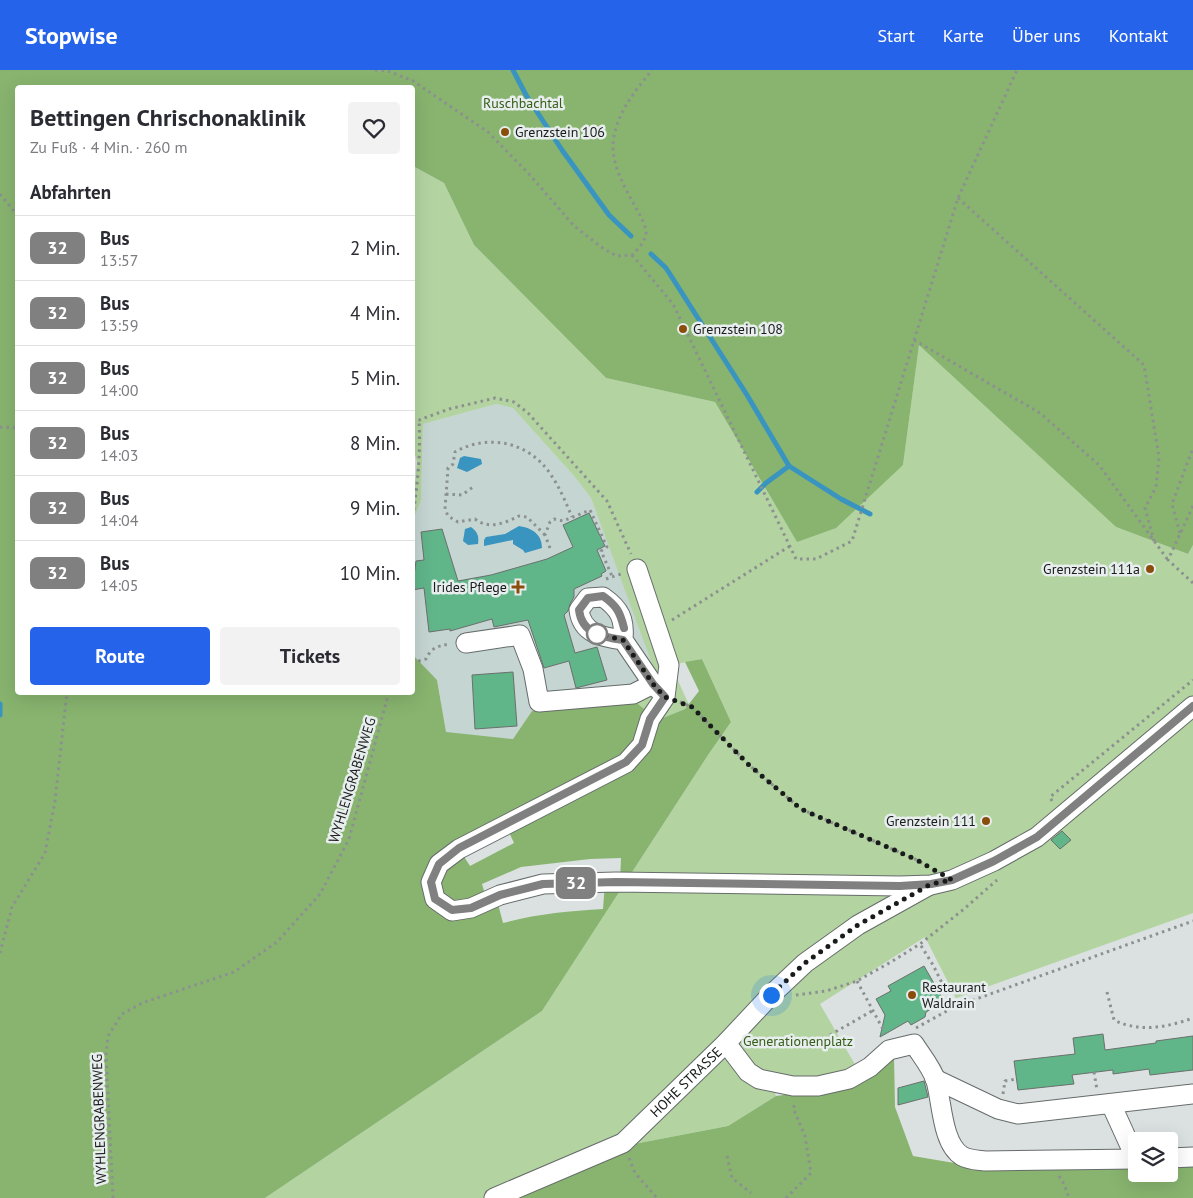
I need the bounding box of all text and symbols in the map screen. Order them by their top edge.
text: Stopwise [25,20,118,51]
text: Start [877,24,915,47]
text: Karte [943,24,984,47]
text: Über uns [1012,24,1081,47]
text: Kontakt [1109,24,1168,47]
park label: Ruschbachtal [483,94,563,112]
text: Bettingen Chrischonaklinik [30,102,306,133]
button: heart [348,102,400,154]
place label: Grenzstein 106 [515,123,605,141]
marker: Grenzstein 106 [499,126,511,138]
text: Zu Fuß · 4 Min. · 260 m [30,137,188,157]
text: Abfahrten [30,180,111,204]
text: Bus [100,226,129,250]
text: 32 [47,236,68,259]
text: 2 Min. [350,236,400,260]
text: 13:57 [100,250,138,270]
text: Bus [100,291,129,315]
text: 32 [47,301,68,324]
text: 4 Min. [350,301,400,325]
text: 13:59 [100,315,138,335]
place label: Grenzstein 108 [693,320,783,338]
marker: Grenzstein 108 [677,323,689,335]
text: Bus [100,356,129,380]
text: 32 [47,366,68,389]
text: 5 Min. [350,366,400,390]
text: 14:00 [100,380,138,400]
text: Bus [100,421,129,445]
text: 32 [47,431,68,454]
text: 8 Min. [350,431,400,455]
text: 14:03 [100,445,138,465]
text: Bus [100,486,129,510]
text: 32 [47,496,68,519]
text: 9 Min. [350,496,400,520]
text: 14:04 [100,510,138,530]
text: Bus [100,551,129,575]
place label: Grenzstein 111a [1043,560,1140,578]
text: 32 [47,561,68,584]
text: 10 Min. [340,561,400,585]
marker: Grenzstein 111a [1144,563,1156,575]
text: 14:05 [100,575,138,595]
place label: Irides Pflege [433,578,507,596]
marker: Irides Pflege [511,580,525,594]
unlabelled marker [586,623,608,645]
button: Route [30,627,210,685]
button: Tickets [220,627,400,685]
street label: WYHLENGRABENWEG [324,715,380,845]
place label: Grenzstein 111 [886,812,976,830]
marker: Grenzstein 111 [980,815,992,827]
line badge: 32 [554,867,598,899]
text: 32 [566,871,586,894]
place label: Restaurant Waldrain [922,978,986,1012]
your location [759,983,784,1008]
marker: Restaurant Waldrain [906,989,918,1001]
park label: Generationenplatz [743,1032,853,1050]
street label: HOHE STRASSE [646,1043,726,1121]
street label: WYHLENGRABENWEG [88,1053,110,1185]
map controls [1128,1132,1178,1182]
button: layers [1128,1132,1178,1182]

